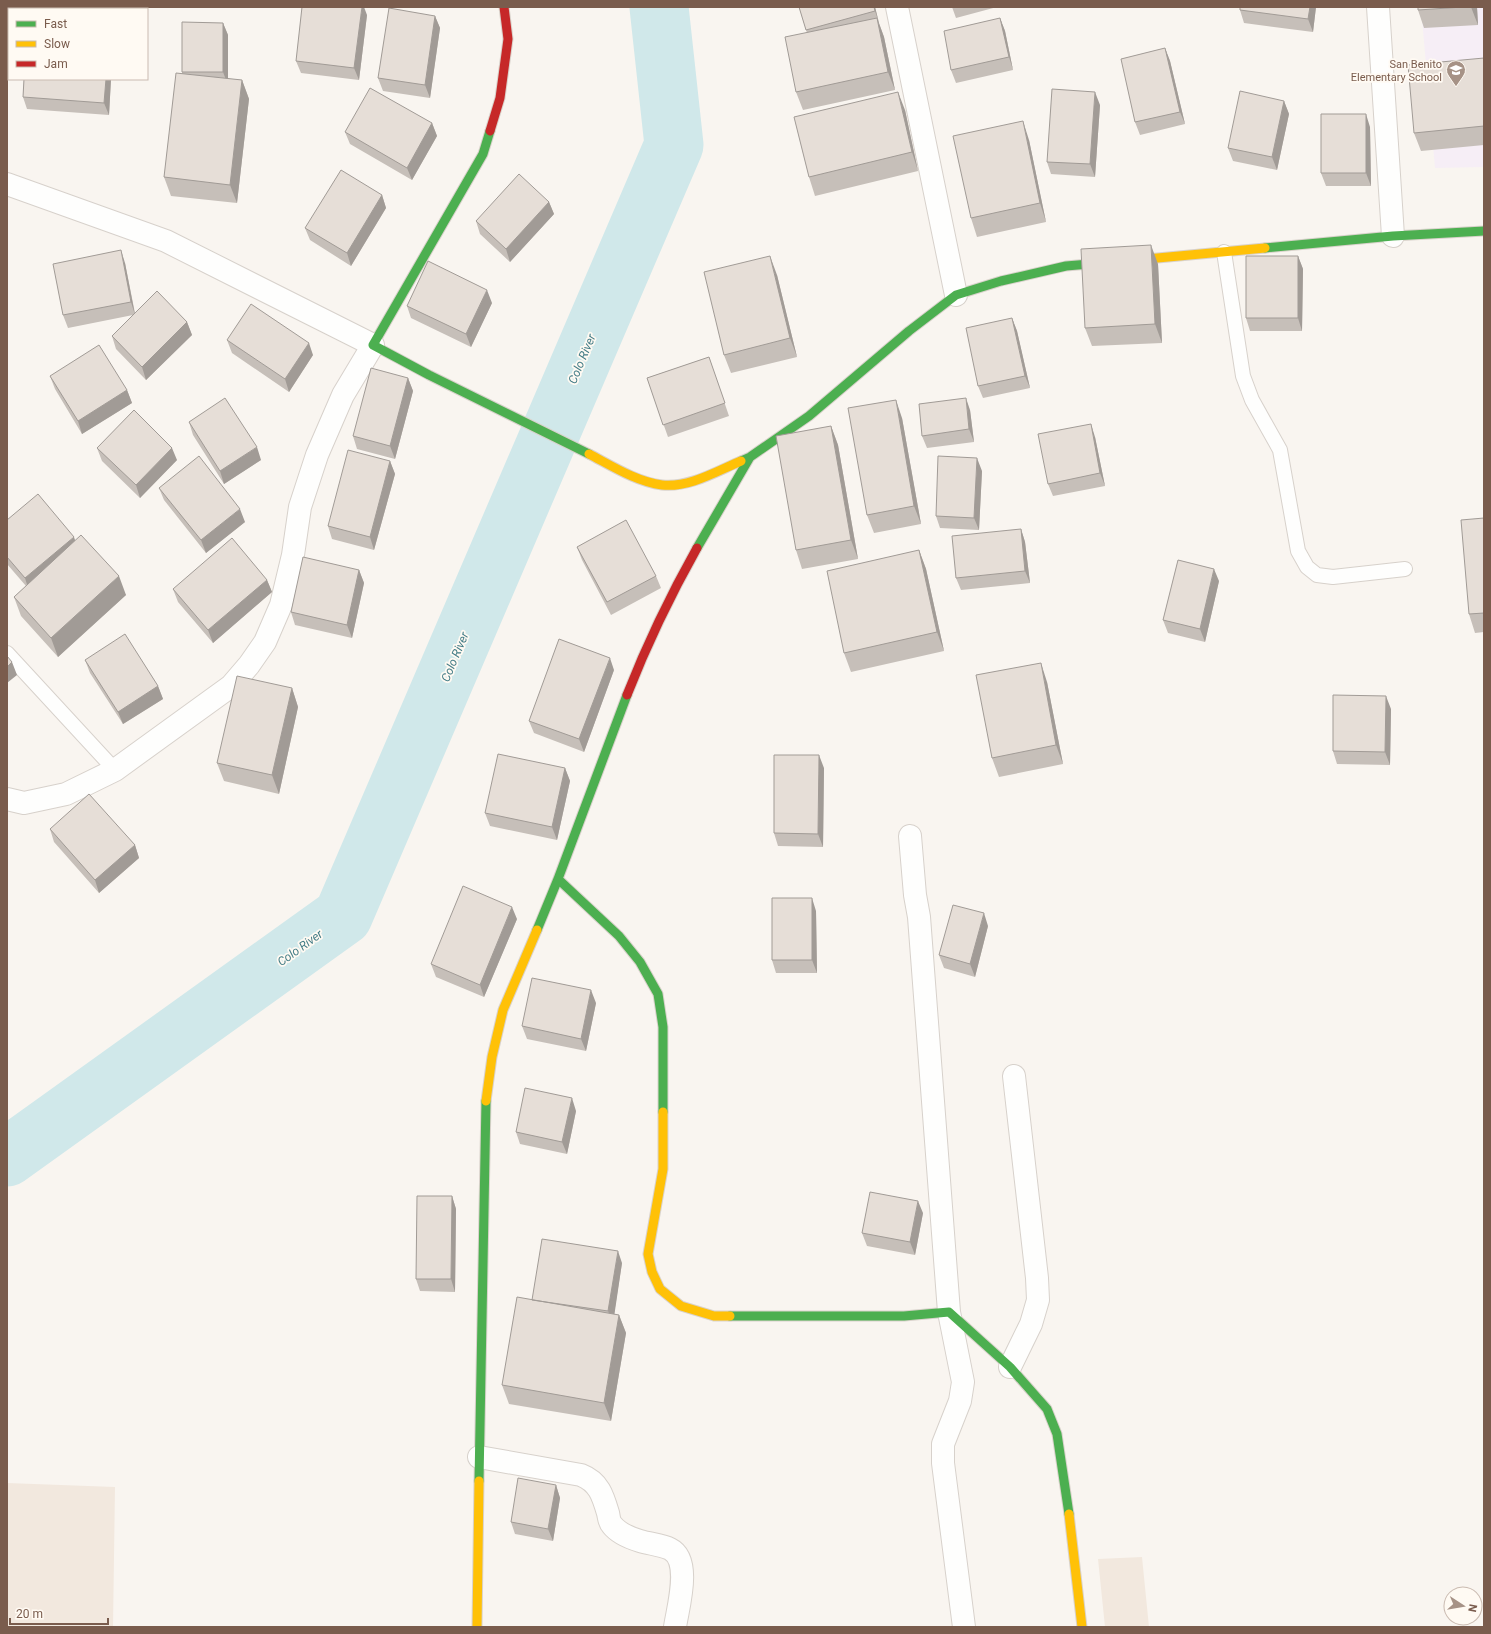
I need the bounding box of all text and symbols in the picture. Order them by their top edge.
legend [8,8,148,80]
text: Fast [44,17,67,31]
text: Slow [44,37,70,51]
text: Jam [44,57,68,71]
place label: San Benito Elementary School [1351,58,1442,84]
school or university icon: San Benito Elementary School [1445,59,1467,87]
water label: Colo River [565,331,599,386]
water label: Colo River [438,629,472,684]
water label: Colo River [275,926,326,969]
north arrow [1443,1586,1483,1626]
scale bar [10,1600,108,1626]
text: N [1465,1603,1479,1613]
text: 20 m [16,1607,43,1621]

